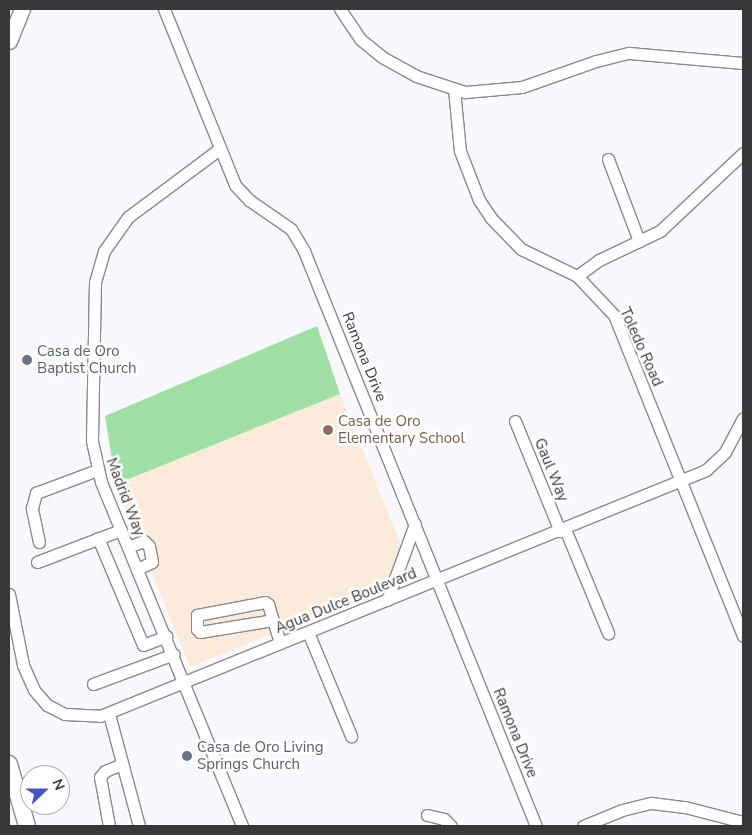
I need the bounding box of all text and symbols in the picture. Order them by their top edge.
street label: Toledo Road [616,305,666,389]
street label: Ramona Drive [338,310,390,404]
place label: Casa de Oro Baptist Church [37,342,137,377]
marker: Casa de Oro Baptist Church [21,354,33,366]
place label: Casa de Oro Elementary School [338,412,465,447]
marker: Casa de Oro Elementary School [322,424,334,436]
street label: Gaul Way [530,436,572,504]
street label: Madrid Way [102,455,148,539]
street label: Agua Dulce Boulevard [273,564,419,638]
street label: Ramona Drive [489,686,541,780]
place label: Casa de Oro Living Springs Church [197,738,324,773]
marker: Casa de Oro Living Springs Church [181,750,193,762]
north arrow [20,765,70,815]
text: N [48,776,69,793]

